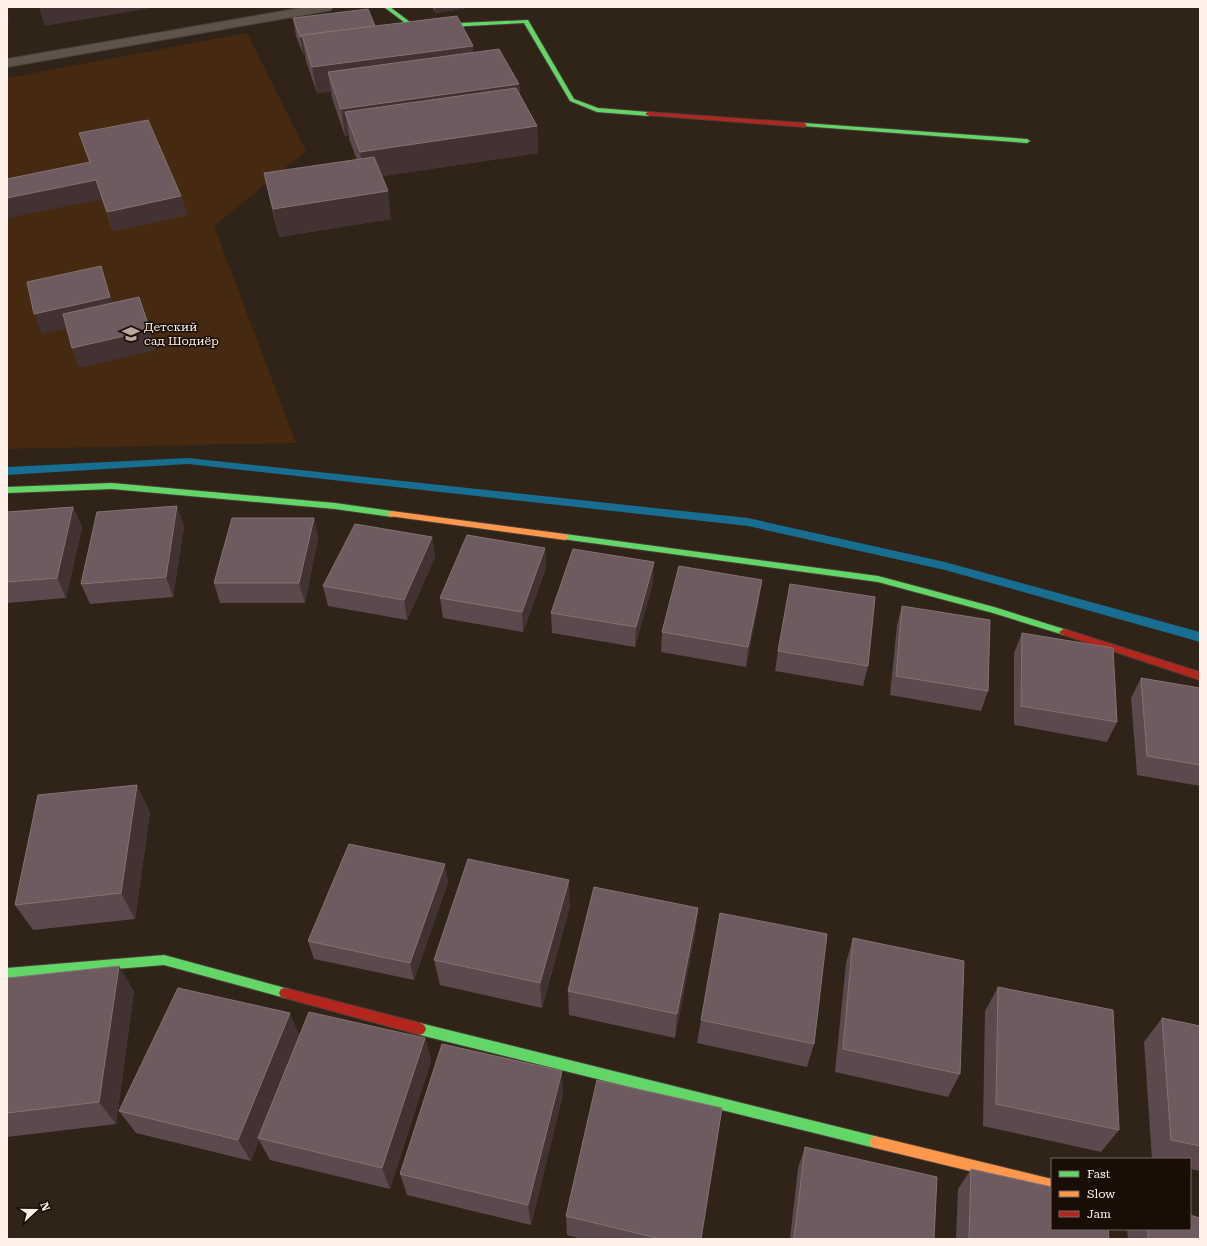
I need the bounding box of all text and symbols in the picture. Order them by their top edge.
place label: Детский сад Шодиёр [144,320,219,348]
school or university icon: Детский сад Шодиёр [121,324,141,344]
legend [1051,1158,1191,1230]
text: Fast [1087,1167,1111,1181]
text: Slow [1087,1187,1115,1201]
north arrow [16,1190,56,1230]
text: N [37,1200,53,1213]
text: Jam [1087,1207,1111,1221]

